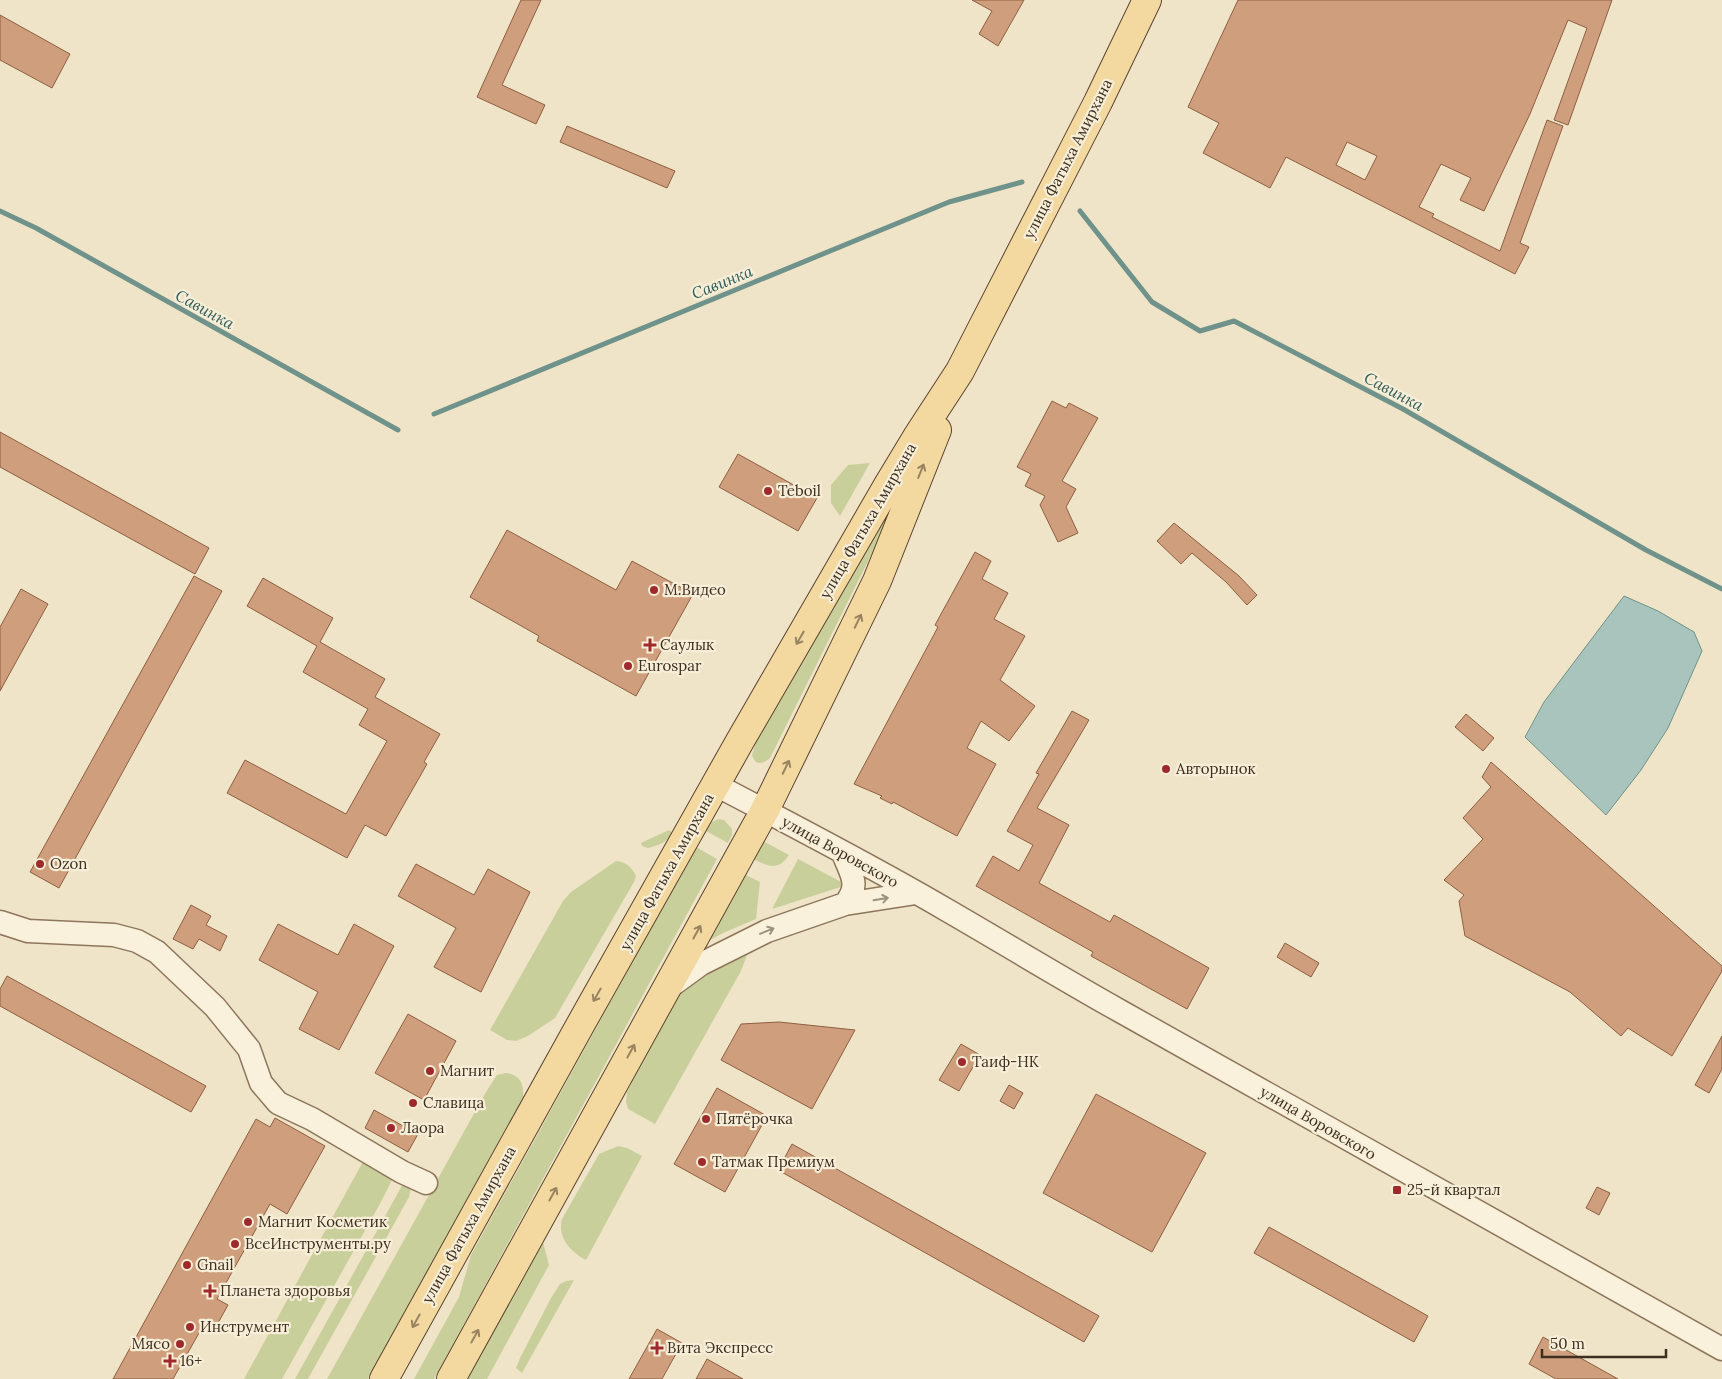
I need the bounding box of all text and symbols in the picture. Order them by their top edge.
street label: улица Фатыха Амирхана [1019,75,1116,242]
water label: Савинка [689,261,756,303]
water label: Савинка [172,285,238,333]
water label: Савинка [1361,367,1427,415]
street label: улица Фатыха Амирхана [815,439,920,602]
one-way arrow [916,464,926,479]
place label: Teboil [778,481,821,500]
marker: Teboil [762,485,774,497]
place label: М.Видео [664,580,726,599]
marker: М.Видео [648,584,660,596]
one-way arrow [854,614,863,629]
one-way arrow [794,630,804,644]
place label: Саулык [660,635,714,654]
marker: Саулык [644,639,656,651]
place label: Eurospar [638,656,702,675]
marker: Eurospar [622,660,634,672]
one-way arrow [781,759,791,774]
place label: Авторынок [1175,759,1256,778]
marker: Авторынок [1160,763,1172,775]
street label: улица Фатыха Амирхана [615,790,718,954]
street label: улица Воровского [778,812,902,892]
place label: Ozon [50,854,87,873]
marker: Ozon [34,858,46,870]
one-way arrow [872,893,888,903]
one-way arrow [693,926,703,940]
one-way arrow [759,926,774,935]
one-way arrow [592,987,602,1002]
one-way arrow [626,1044,636,1059]
place label: Таиф-НК [972,1052,1040,1071]
marker: Таиф-НК [956,1056,968,1068]
place label: Магнит [440,1061,495,1080]
marker: Магнит [424,1065,436,1077]
street label: улица Воровского [1257,1082,1380,1164]
place label: Славица [423,1093,485,1112]
marker: Славица [407,1097,419,1109]
place label: Пятёрочка [716,1109,793,1128]
marker: Пятёрочка [700,1113,712,1125]
place label: Лаора [401,1118,445,1137]
marker: Лаора [385,1122,397,1134]
street label: улица Фатыха Амирхана [417,1143,520,1307]
place label: Татмак Премиум [712,1152,835,1171]
marker: Татмак Премиум [696,1156,708,1168]
place label: 25-й квартал [1407,1180,1501,1199]
marker: 25-й квартал [1391,1184,1403,1196]
one-way arrow [549,1187,558,1202]
place label: Магнит Косметик [258,1212,387,1231]
marker: Магнит Косметик [242,1216,254,1228]
place label: ВсеИнструменты.ру [245,1234,391,1253]
marker: ВсеИнструменты.ру [229,1238,241,1250]
place label: Gnail [197,1255,234,1274]
marker: Gnail [181,1259,193,1271]
place label: Планета здоровья [220,1281,350,1300]
marker: Планета здоровья [204,1285,216,1297]
one-way arrow [411,1313,421,1327]
place label: Инструмент [200,1317,290,1336]
marker: Инструмент [184,1321,196,1333]
scale bar [1542,1326,1666,1358]
one-way arrow [470,1329,480,1344]
place label: Мясо [131,1334,170,1353]
text: 50 m [1550,1334,1585,1353]
marker: Мясо [174,1338,186,1350]
place label: Вита Экспресс [667,1338,773,1357]
marker: Вита Экспресс [651,1342,663,1354]
place label: 16+ [180,1351,202,1370]
marker: 16+ [164,1355,176,1367]

